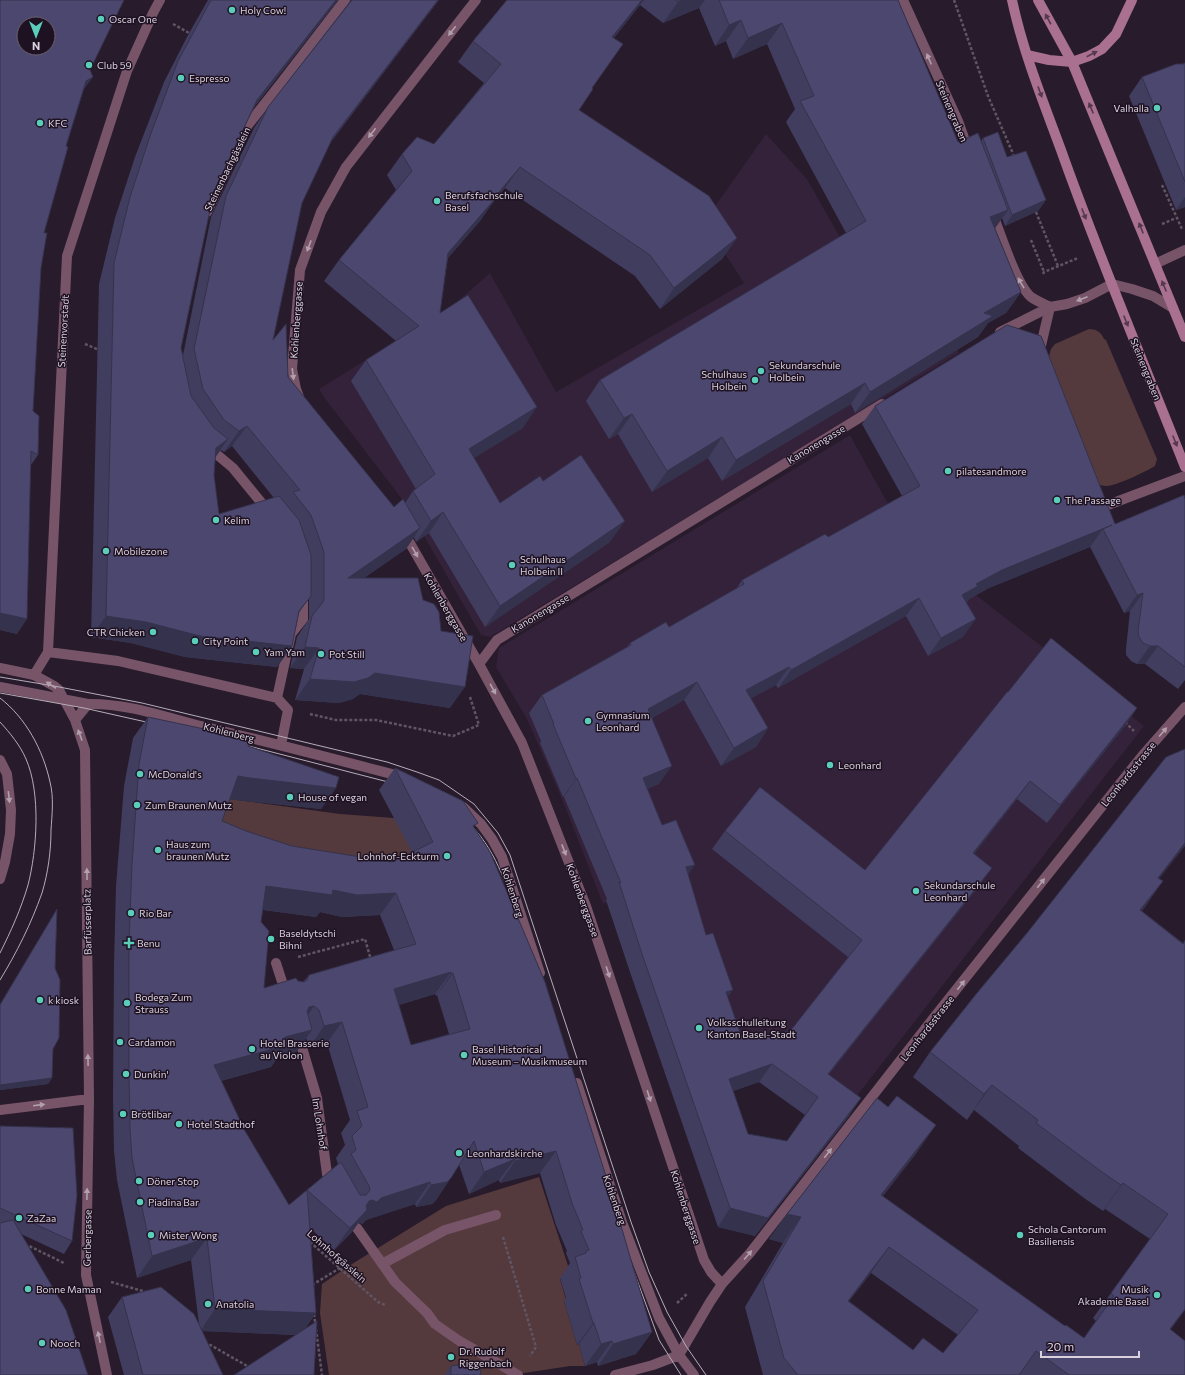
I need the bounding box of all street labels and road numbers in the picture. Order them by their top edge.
street label: Steinengraben [934,78,970,144]
street label: Steinenbachgässlein [201,125,253,213]
street label: Kohlenberggasse [287,281,305,359]
street label: Steinenvorstadt [55,294,71,368]
street label: Steinengraben [1128,336,1164,402]
street label: Kanonengasse [785,422,847,466]
street label: Kohlenberggasse [422,571,470,643]
street label: Kanonengasse [509,591,571,635]
street label: Kohlenberg [202,720,256,744]
street label: Leonhardsstrasse [1098,739,1158,809]
street label: Kohlenberggasse [564,862,602,938]
street label: Kohlenberg [499,865,527,919]
street label: Barfüsserplatz [80,889,94,955]
street label: Leonhardsstrasse [898,993,956,1063]
street label: Im Lohnhof [310,1097,330,1151]
street label: Kohlenberggasse [668,1168,704,1246]
street label: Kohlenberg [601,1173,629,1227]
street label: Gerbergasse [81,1210,93,1266]
street label: Lohnhofgässlein [305,1227,369,1285]

